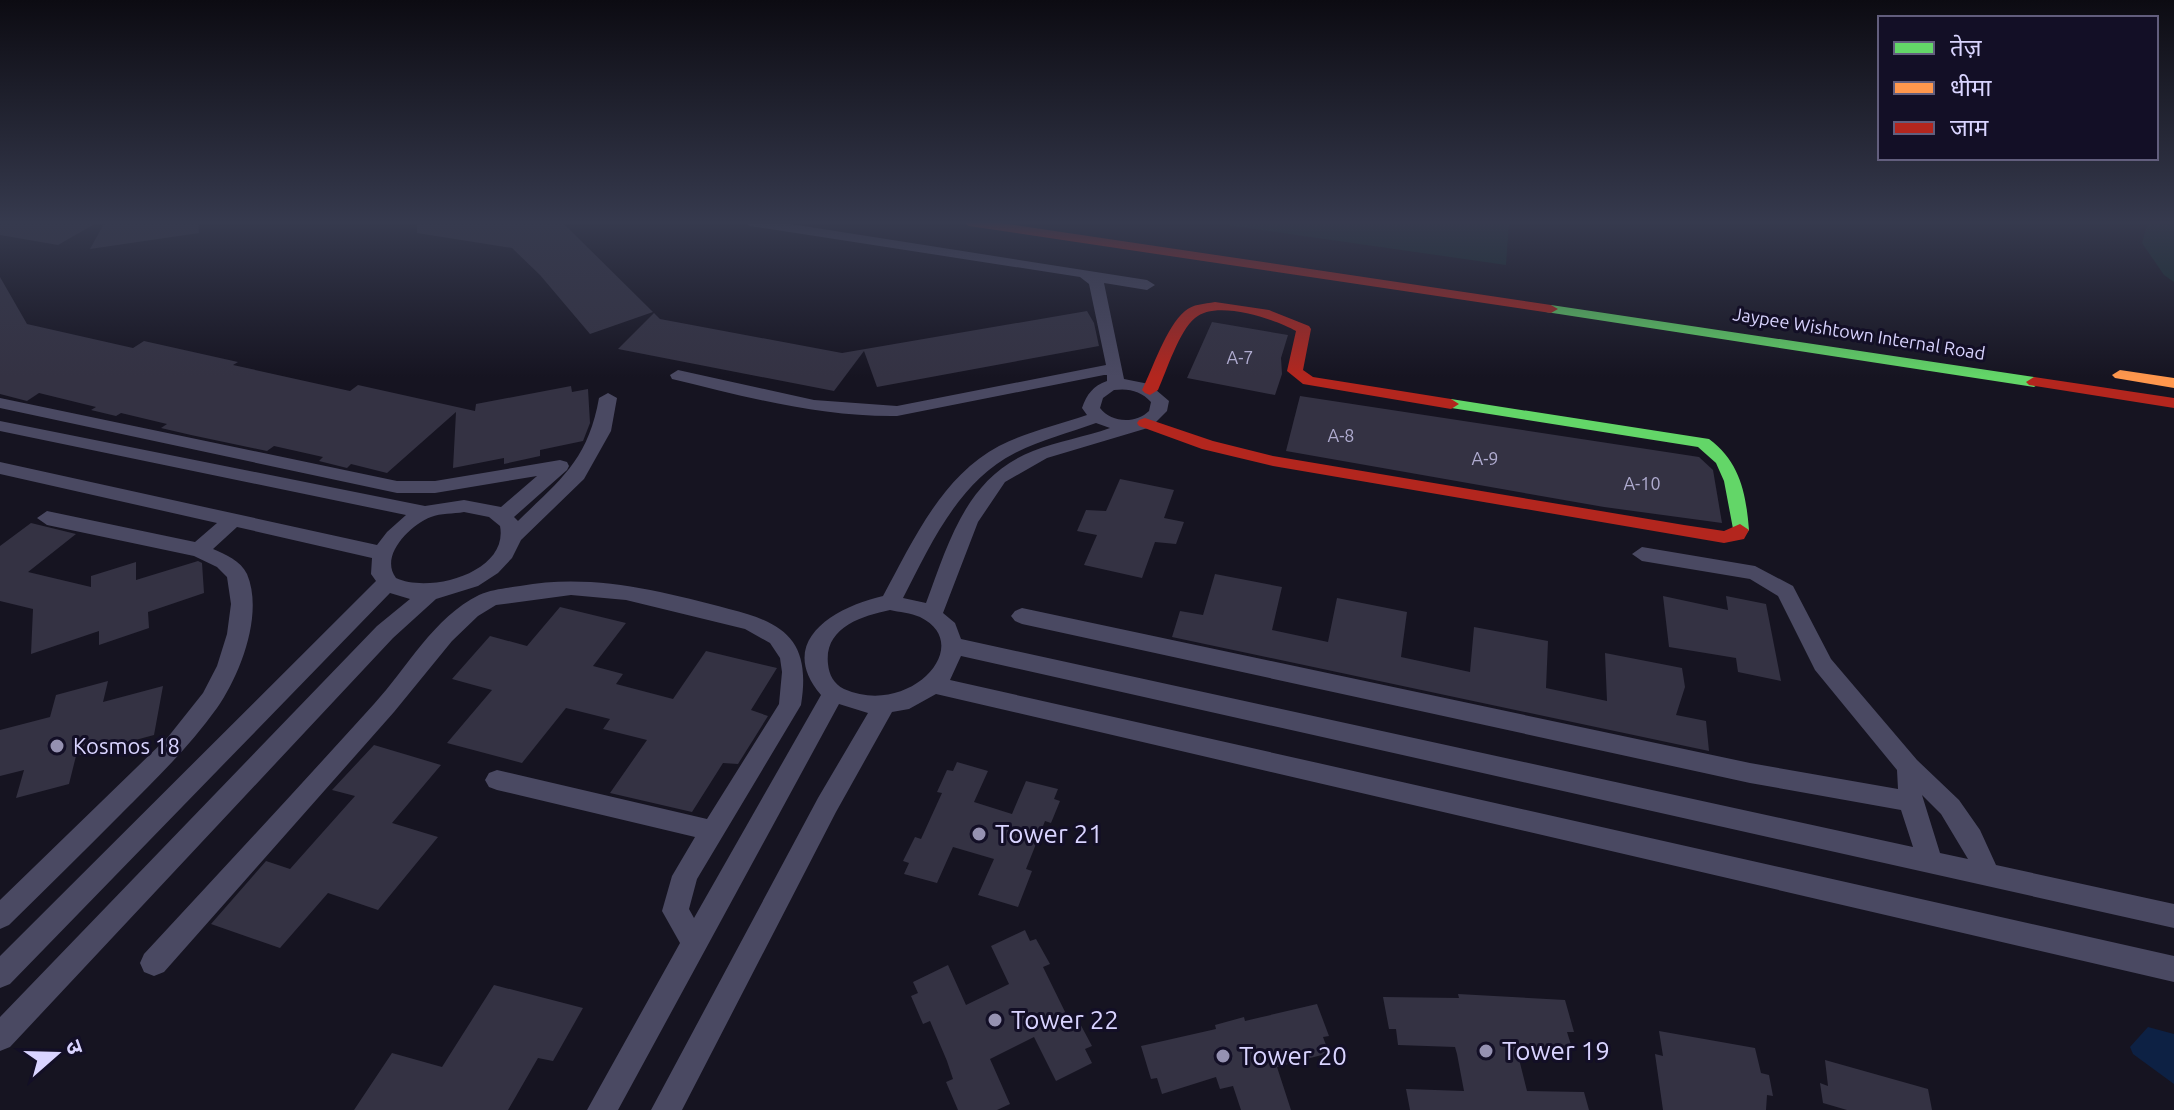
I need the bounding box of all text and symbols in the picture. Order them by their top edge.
legend [1878,16,2158,160]
text: तेज़ [1950,34,1983,61]
text: धीमा [1950,74,1992,101]
text: जाम [1950,114,1989,141]
street label: Jaypee Wishtown Internal Road [1732,303,1987,363]
house number: A-7 [1226,347,1254,367]
house number: A-8 [1327,425,1355,445]
house number: A-9 [1471,448,1499,468]
house number: A-10 [1623,473,1661,493]
place label: Kosmos 18 [73,733,180,758]
marker: Kosmos 18 [48,737,66,755]
place label: Tower 21 [995,819,1103,848]
marker: Tower 21 [970,825,988,843]
place label: Tower 22 [1011,1005,1119,1034]
marker: Tower 22 [986,1011,1004,1029]
north arrow [16,1014,96,1094]
place label: Tower 19 [1502,1036,1610,1065]
text: उ [61,1037,90,1058]
place label: Tower 20 [1239,1041,1347,1070]
marker: Tower 19 [1477,1042,1495,1060]
marker: Tower 20 [1214,1047,1232,1065]

